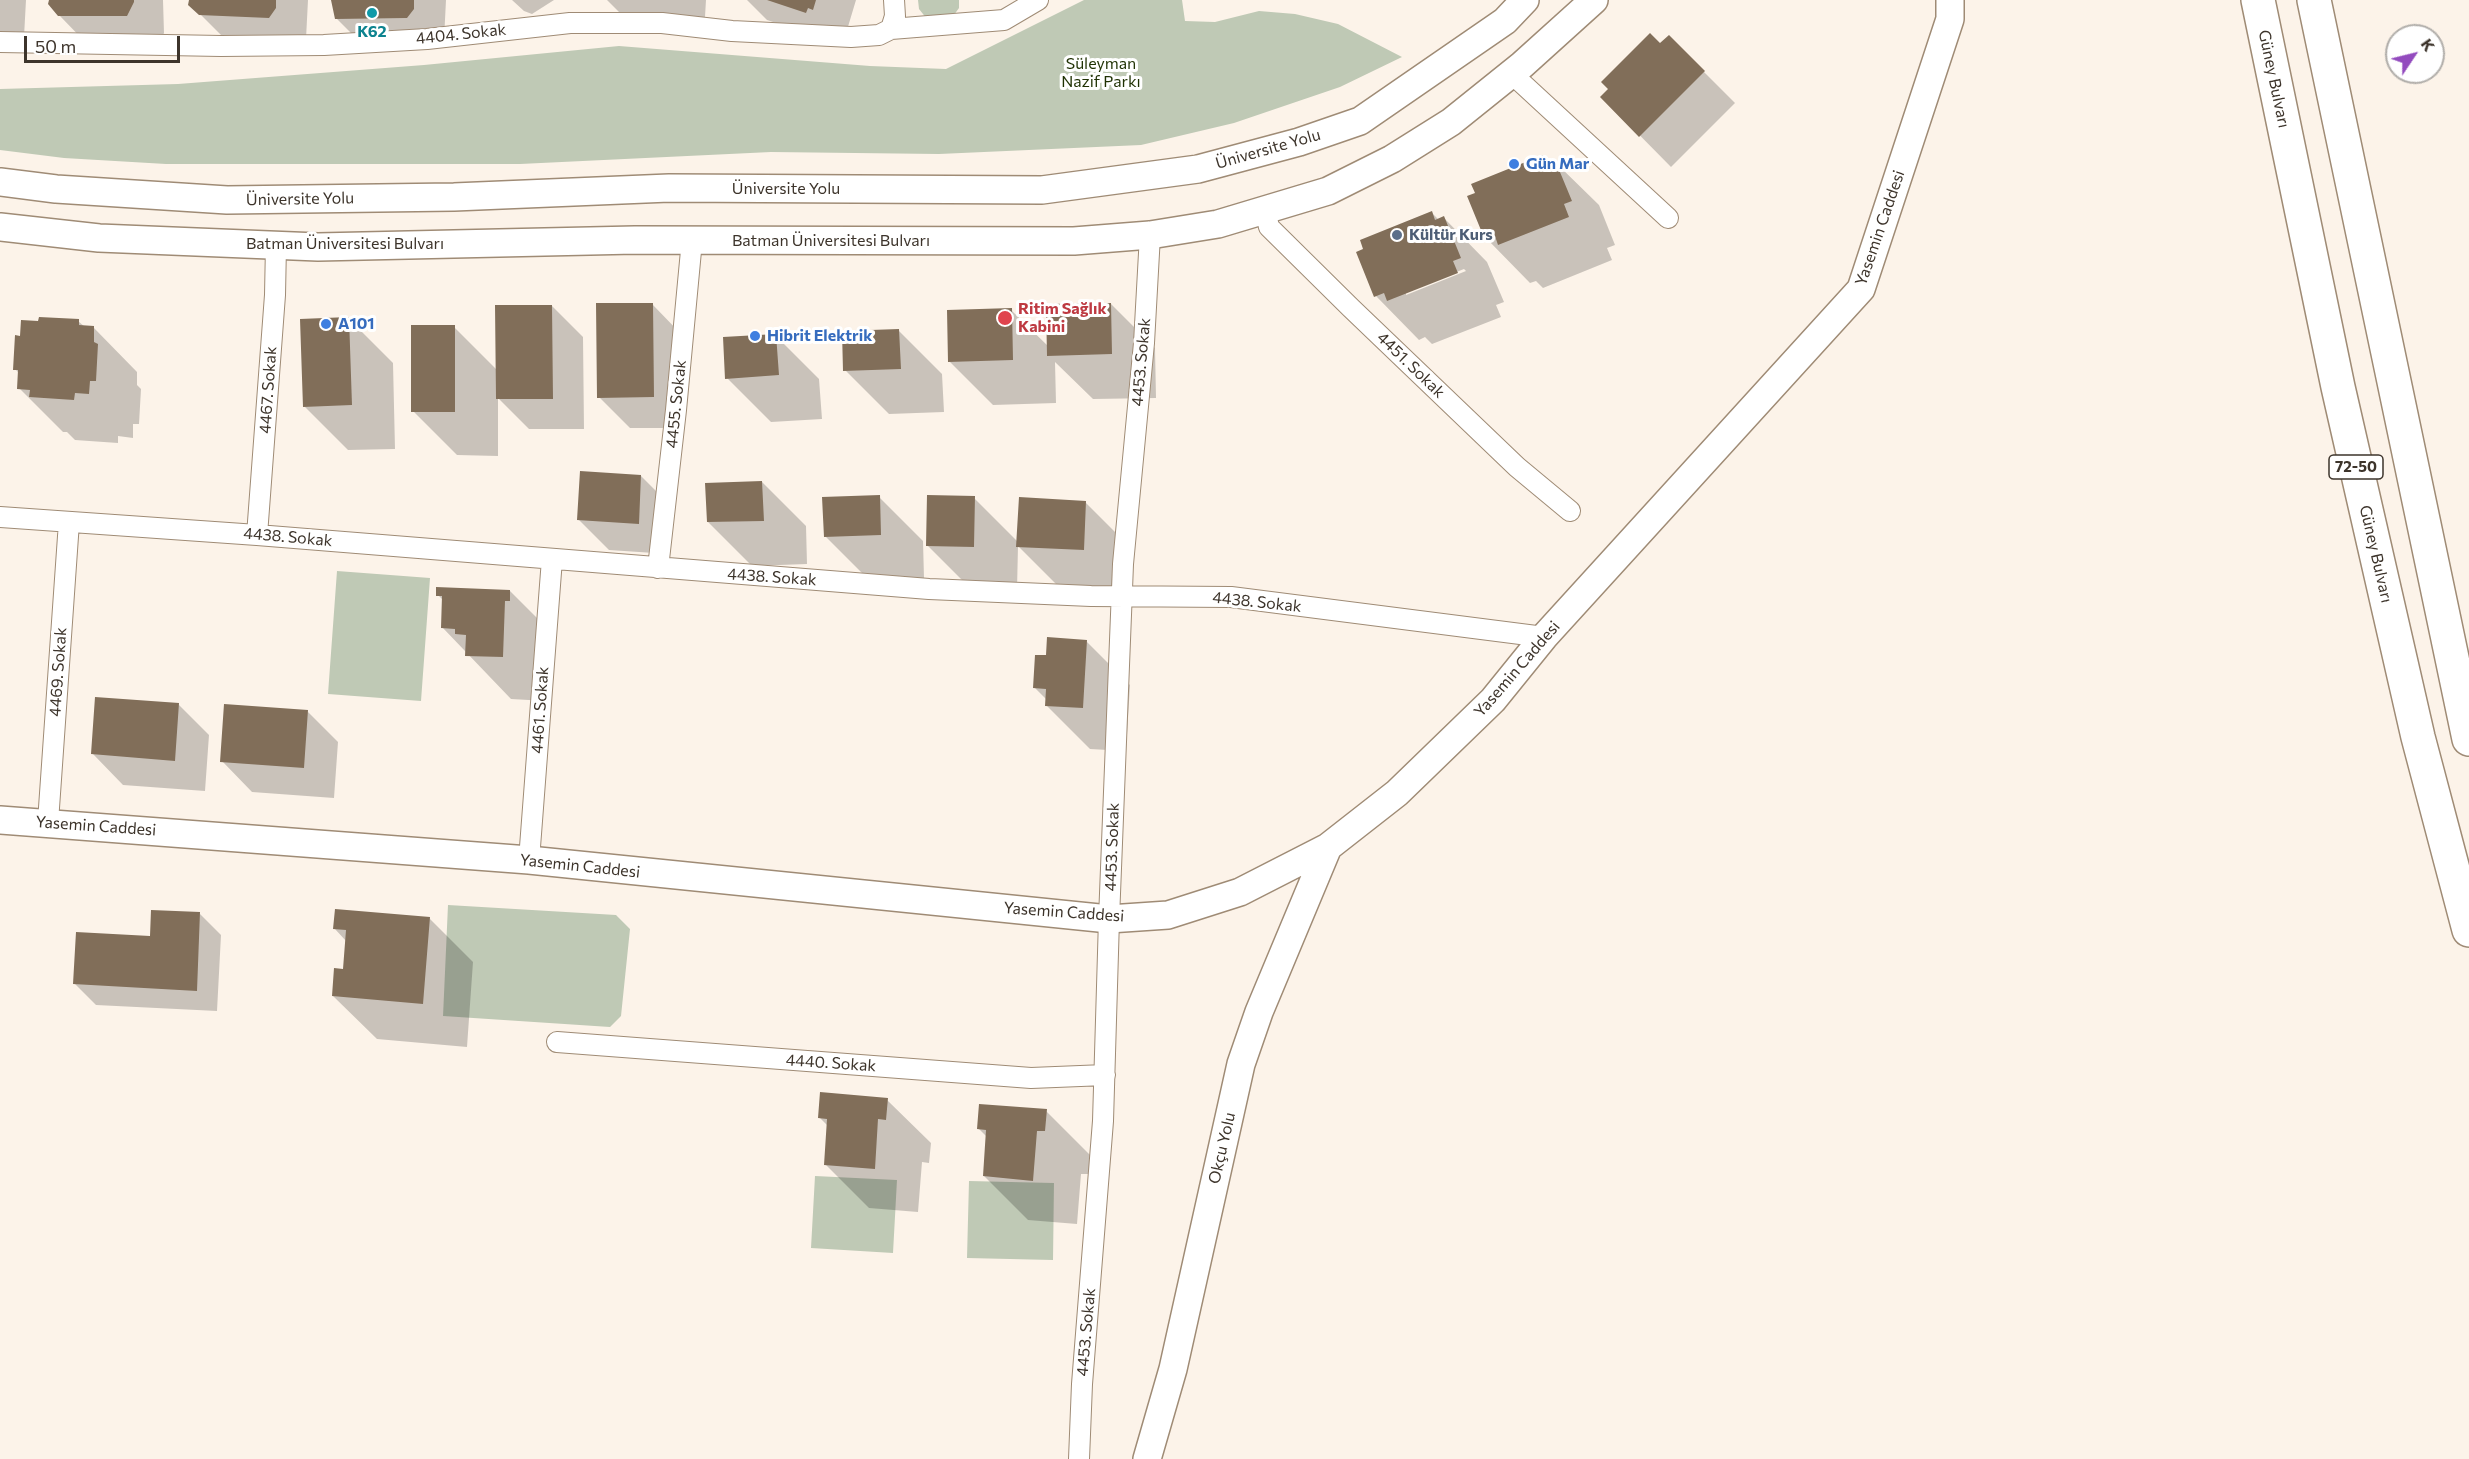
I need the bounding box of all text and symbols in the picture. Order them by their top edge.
marker: K62 [365,6,379,20]
street label: 4404. Sokak [415,20,507,48]
place label: K62 [357,22,387,42]
scale bar [27,24,183,62]
north arrow [2385,24,2445,84]
street label: Güney Bulvarı [2254,28,2294,130]
text: 50 m [35,35,76,57]
text: K [2418,35,2440,55]
park label: Süleyman Nazif Parkı [1061,54,1141,92]
street label: Üniversite Yolu [1213,125,1323,173]
place label: Gün Mar [1526,154,1589,174]
marker: Gün Mar [1507,157,1521,171]
street label: Yasemin Caddesi [1851,168,1909,288]
street label: Üniversite Yolu [732,179,840,199]
street label: Üniversite Yolu [246,188,354,210]
place label: Kültür Kurs [1409,225,1493,245]
marker: Kültür Kurs [1390,228,1404,242]
street label: Batman Üniversitesi Bulvarı [732,231,930,251]
street label: Batman Üniversitesi Bulvarı [246,234,444,254]
place label: Ritim Sağlık Kabini [1018,299,1107,337]
marker: Ritim Sağlık Kabini [996,309,1014,327]
place label: A101 [338,314,375,334]
marker: A101 [319,317,333,331]
street label: 4453. Sokak [1128,317,1154,407]
place label: Hibrit Elektrik [767,326,872,346]
street label: 4451. Sokak [1373,328,1449,402]
marker: Hibrit Elektrik [748,329,762,343]
street label: 4467. Sokak [255,346,281,434]
street label: 4455. Sokak [662,359,690,449]
road number: 72-50 [2329,455,2383,479]
street label: Güney Bulvarı [2355,503,2397,605]
street label: 4438. Sokak [243,524,333,550]
street label: 4438. Sokak [727,564,817,590]
street label: 4438. Sokak [1212,588,1302,616]
street label: Yasemin Caddesi [1470,617,1564,721]
street label: 4469. Sokak [45,627,71,717]
street label: 4461. Sokak [527,666,553,754]
street label: 4453. Sokak [1101,802,1123,892]
street label: Yasemin Caddesi [35,812,157,840]
street label: Yasemin Caddesi [519,850,641,882]
street label: Yasemin Caddesi [1003,898,1125,926]
street label: 4440. Sokak [785,1050,877,1076]
street label: Okçu Yolu [1204,1110,1240,1186]
street label: 4453. Sokak [1073,1287,1099,1377]

